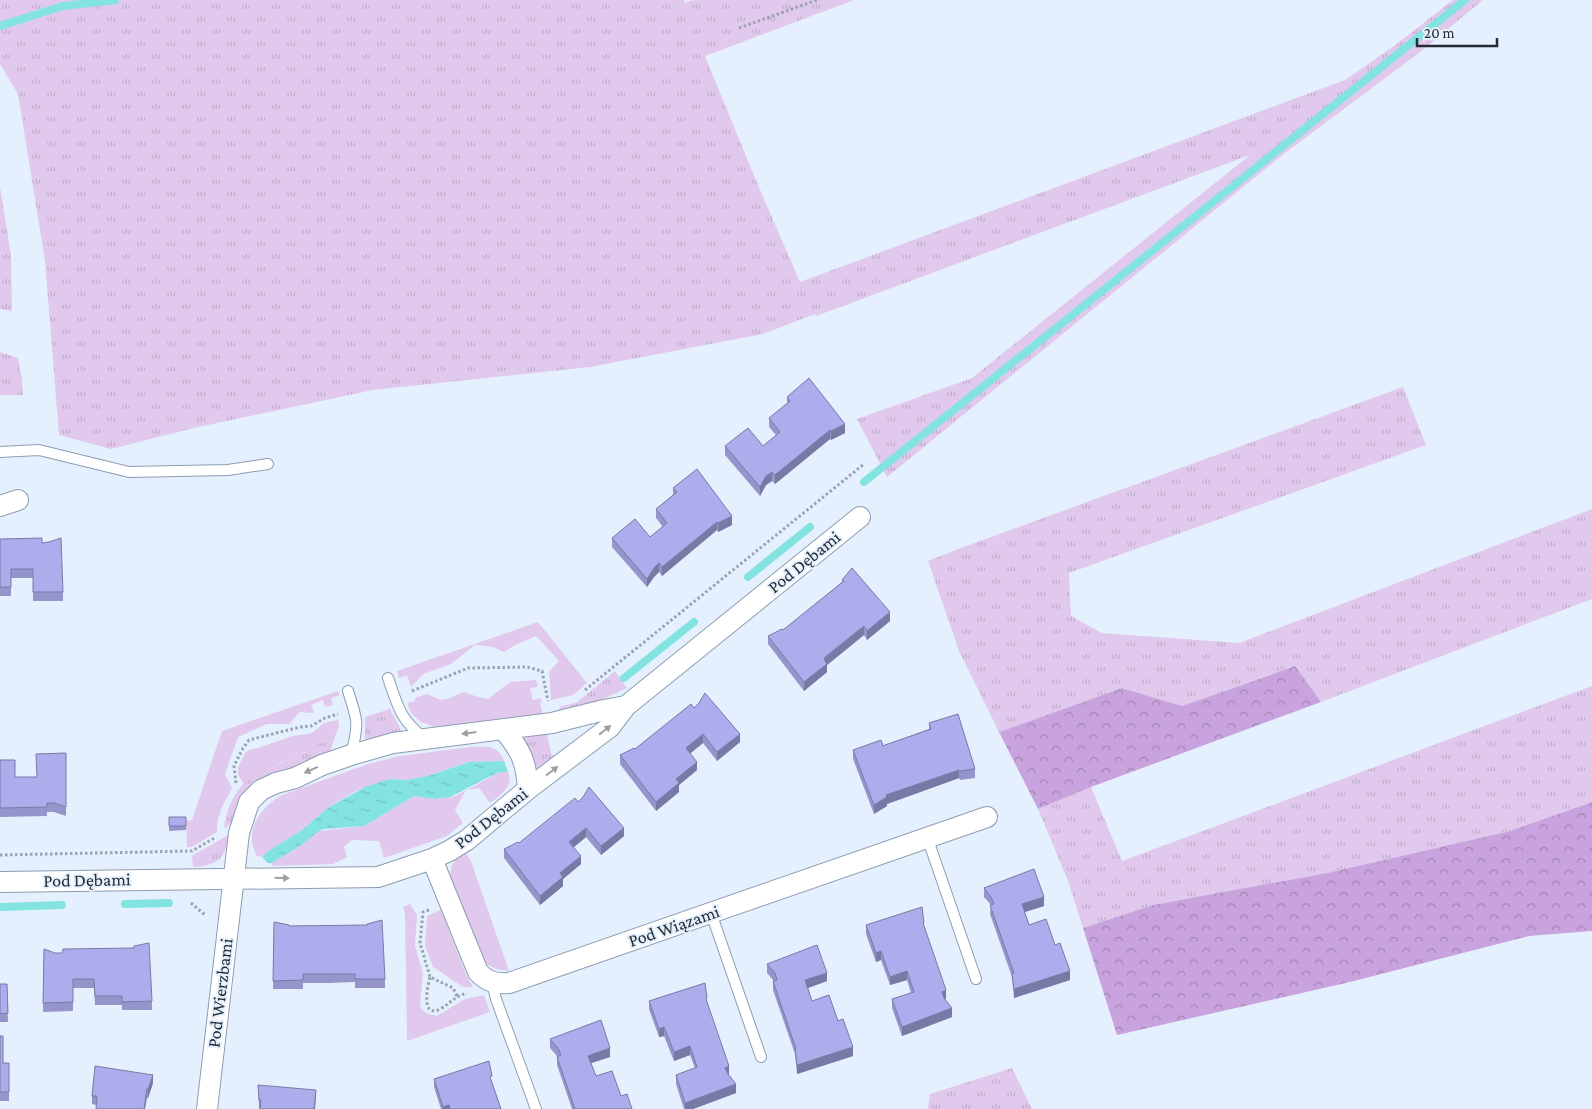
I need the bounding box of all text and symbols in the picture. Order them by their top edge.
scale bar [1417,15,1497,47]
text: 20 m [1424,25,1455,41]
street label: Pod Dębami [764,527,844,597]
one-way arrow [598,725,612,735]
one-way arrow [460,730,476,738]
one-way arrow [304,766,318,774]
one-way arrow [545,766,559,776]
street label: Pod Dębami [451,783,532,853]
street label: Pod Dębami [43,869,131,891]
one-way arrow [274,874,290,882]
street label: Pod Wiązami [626,901,722,951]
street label: Pod Wierzbami [203,937,237,1049]

